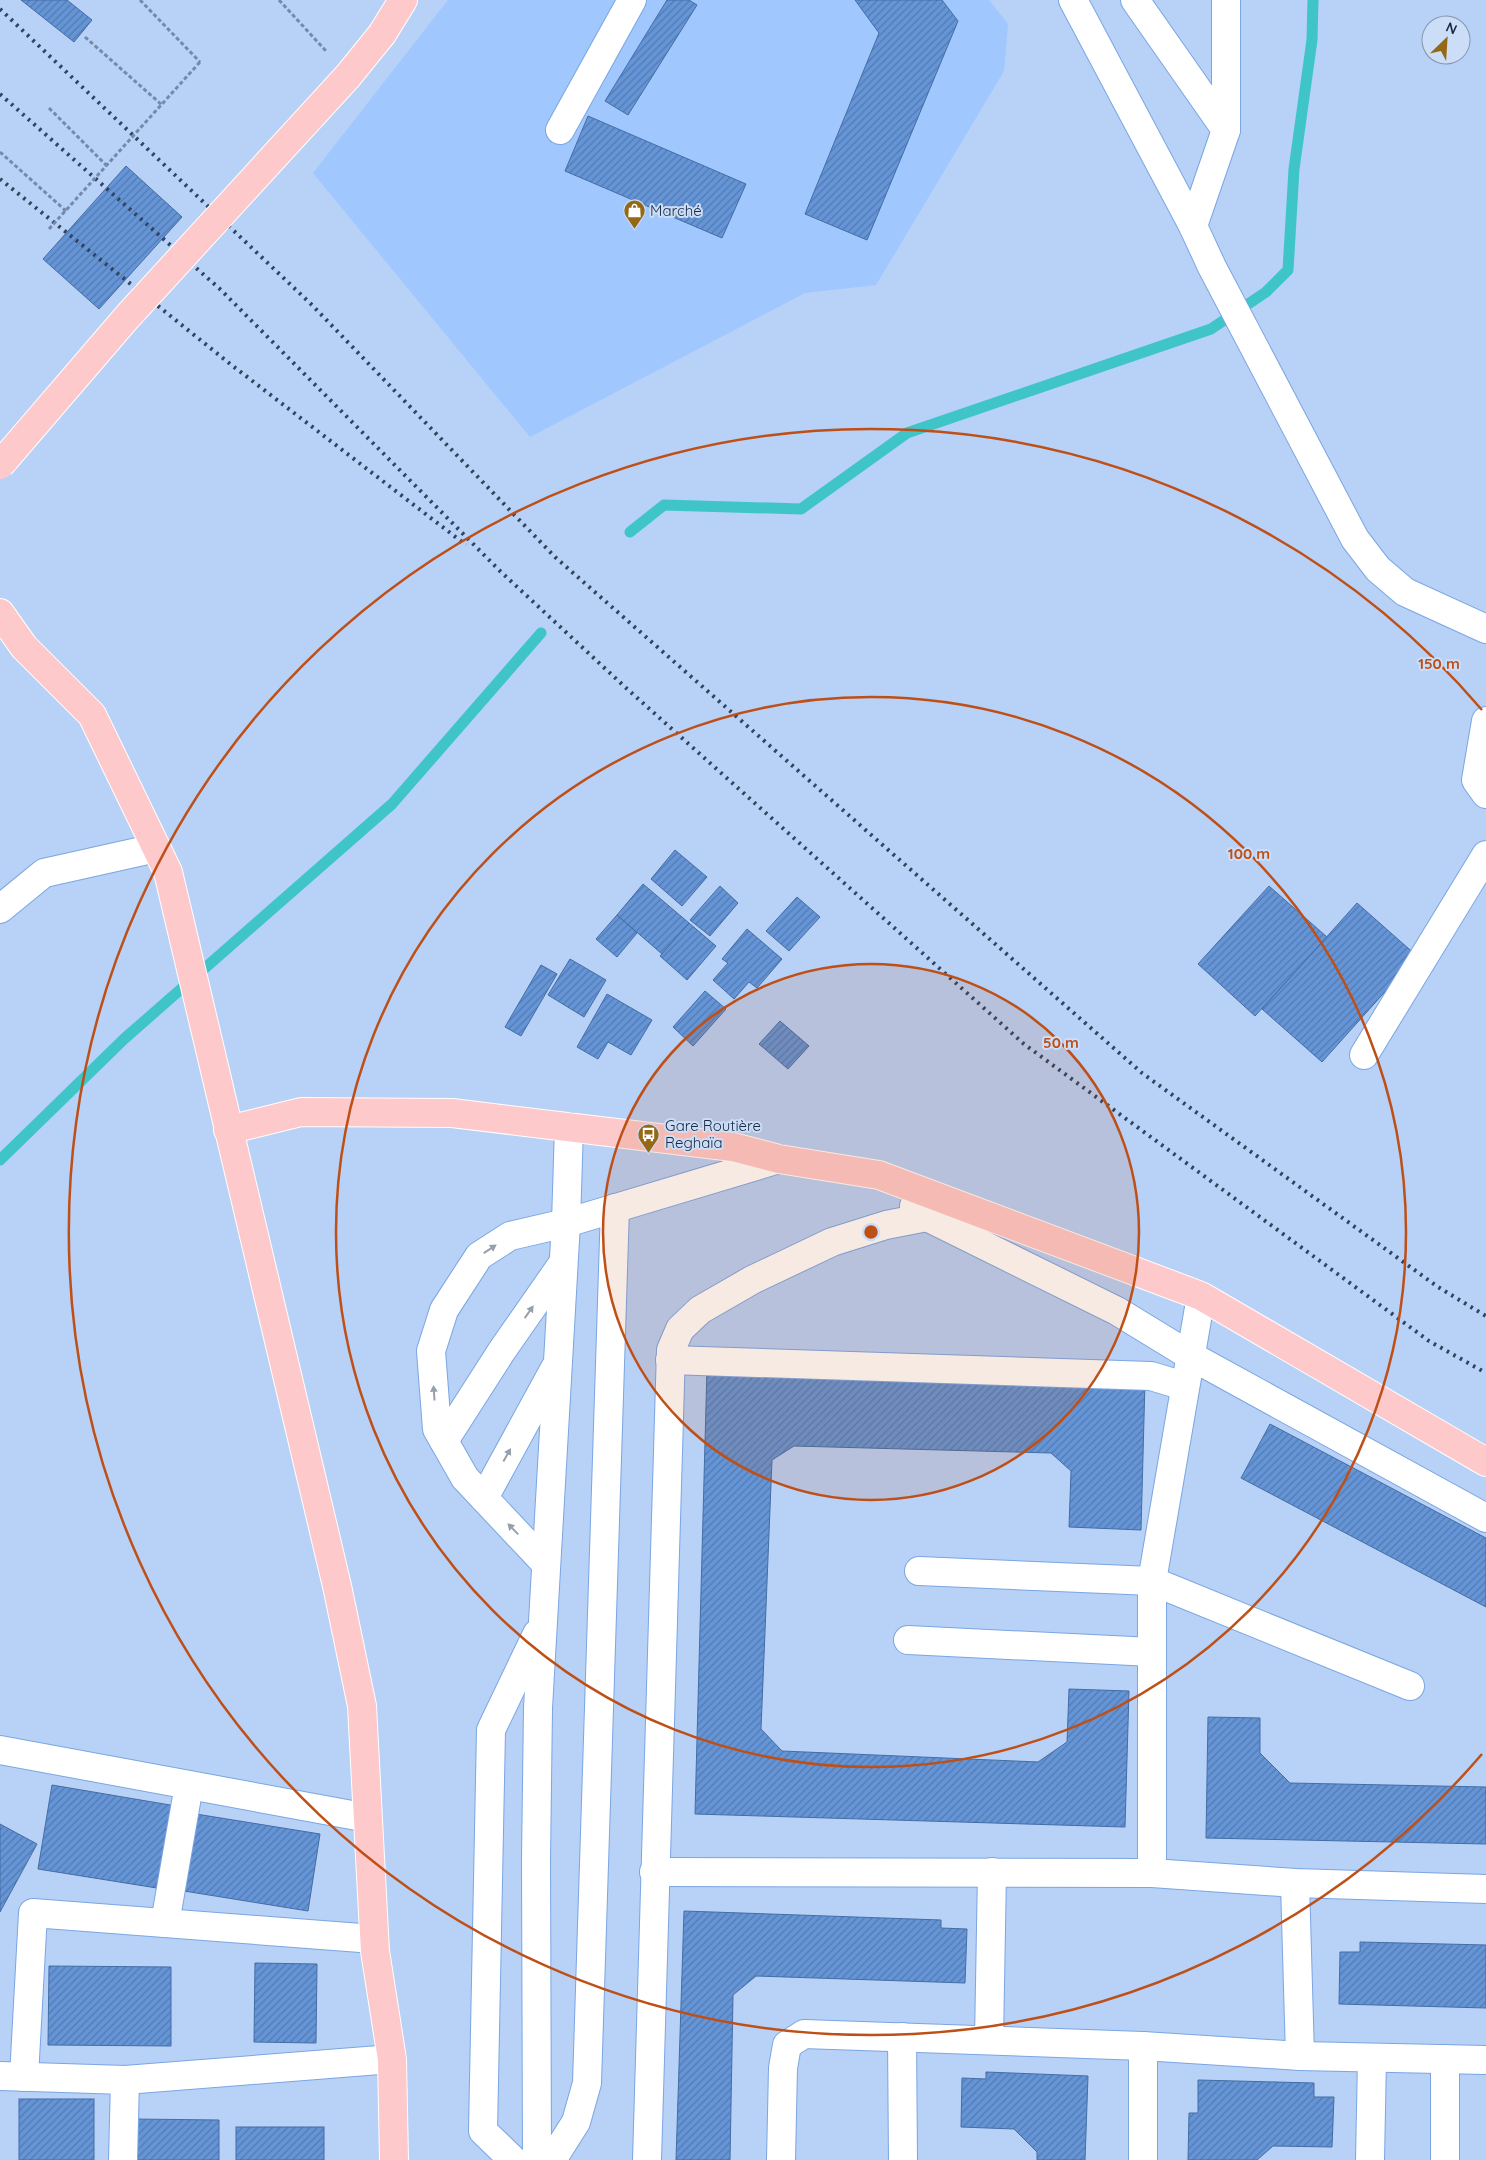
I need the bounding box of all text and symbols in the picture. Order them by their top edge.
north arrow [1421,15,1471,65]
text: N [1443,18,1460,39]
shop icon: Marché [622,198,646,229]
place label: Marché [650,201,702,220]
text: 150 m [1418,654,1460,673]
text: 100 m [1228,844,1270,863]
text: 50 m [1043,1033,1079,1052]
place label: Gare Routière Reghaïa [665,1116,761,1152]
bus stop icon: Gare Routière Reghaïa [637,1122,661,1153]
centre of rings [862,1223,880,1241]
one-way arrow [483,1244,497,1254]
one-way arrow [524,1305,534,1319]
one-way arrow [429,1384,437,1400]
one-way arrow [503,1448,511,1463]
one-way arrow [507,1523,519,1535]

